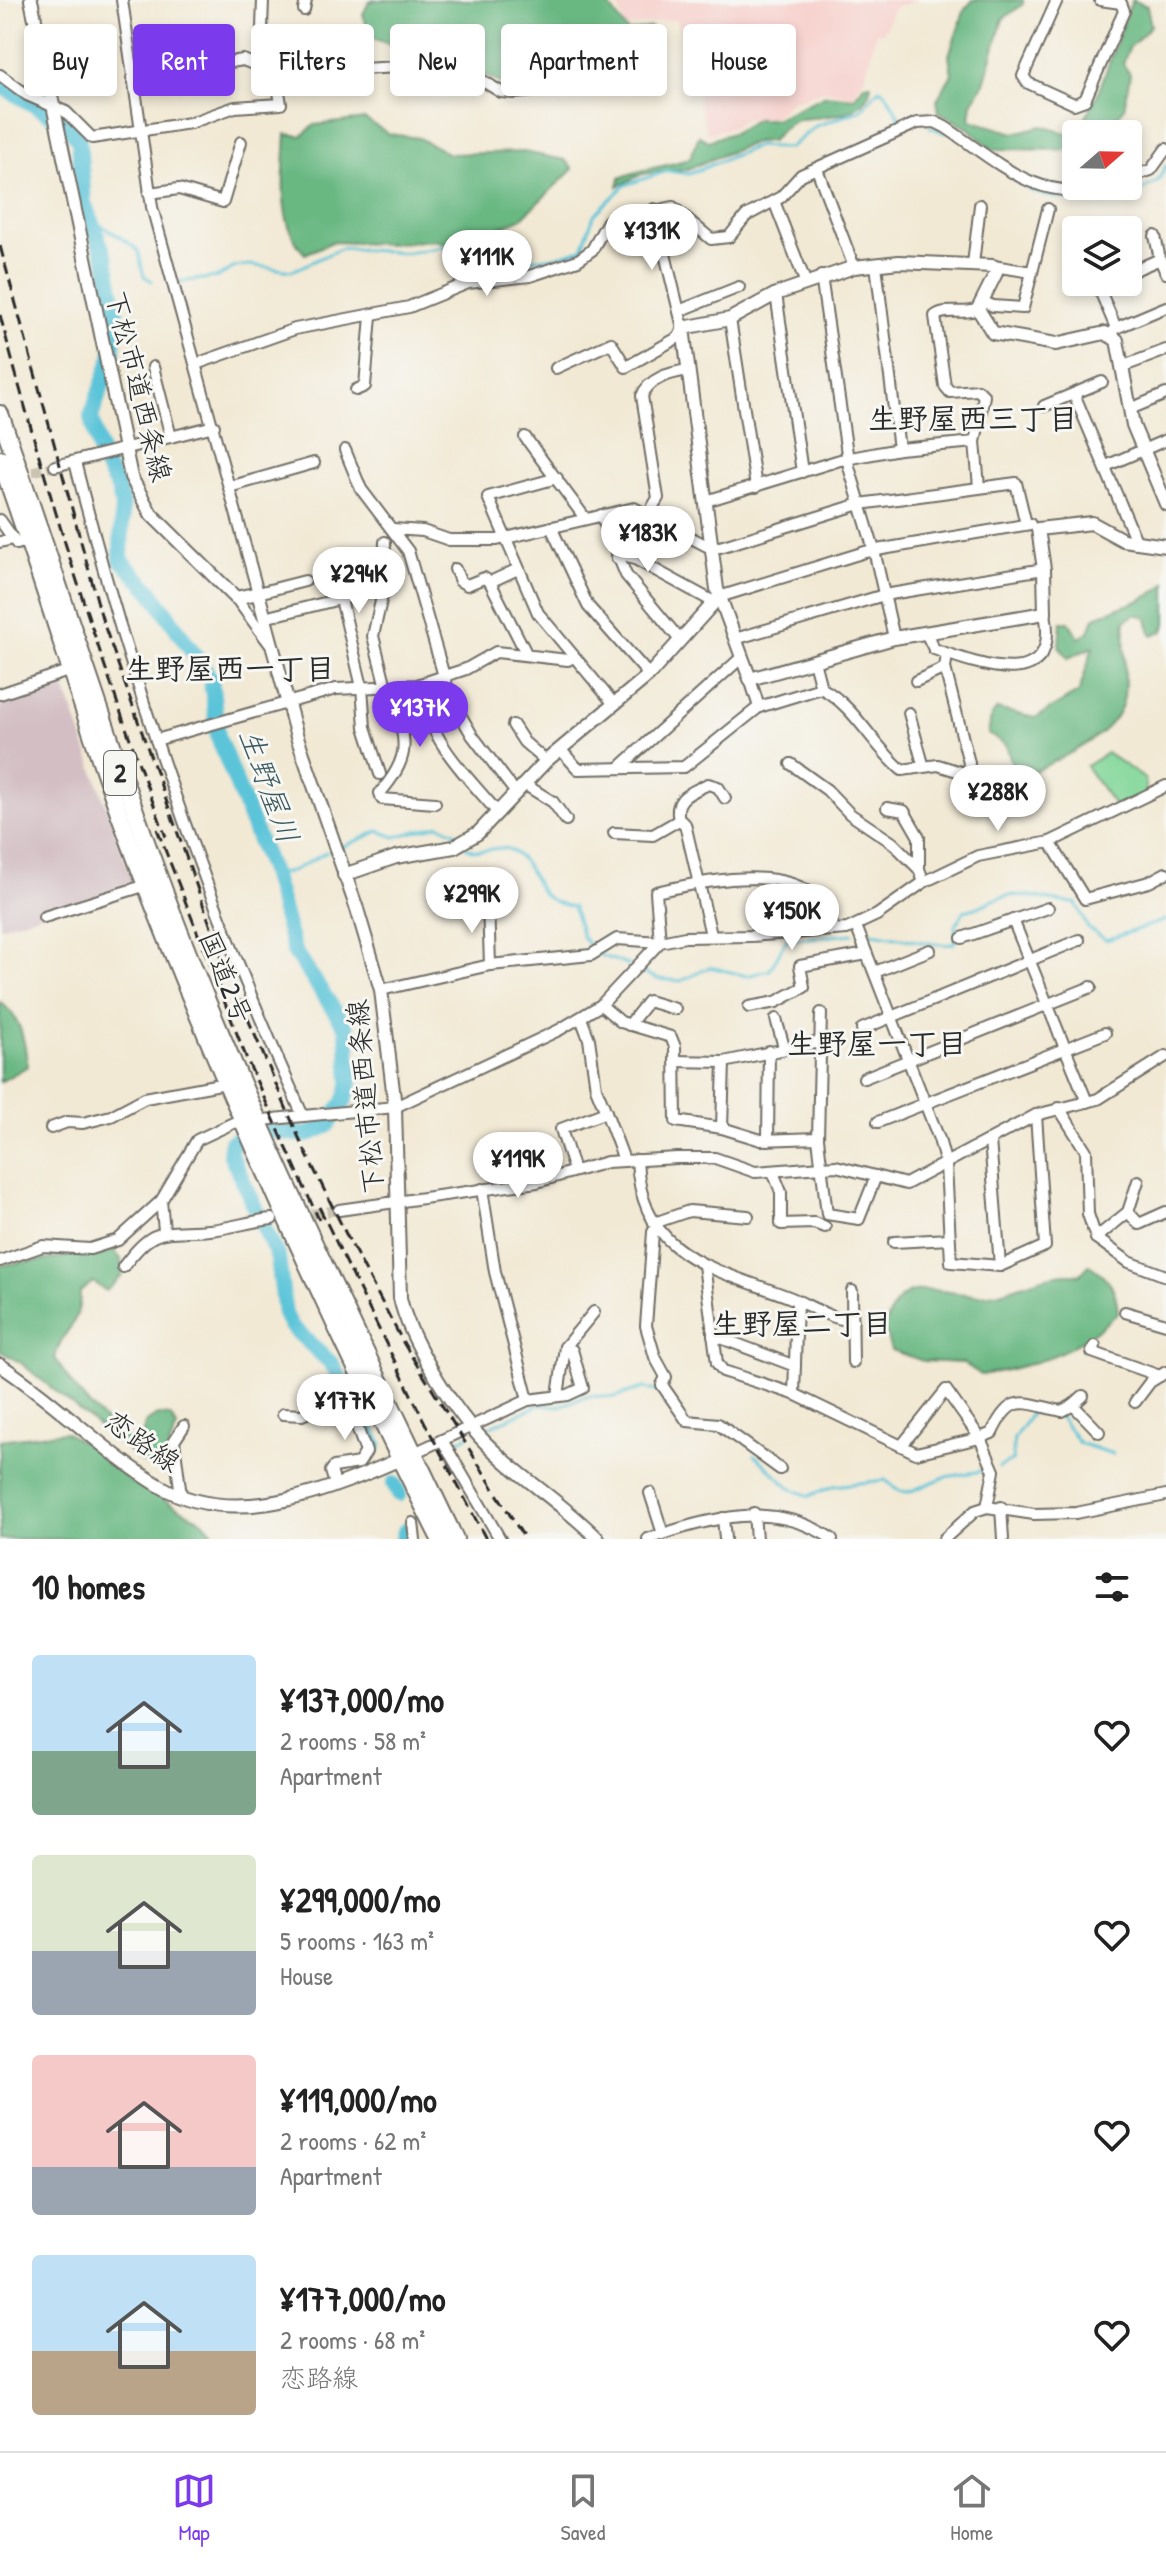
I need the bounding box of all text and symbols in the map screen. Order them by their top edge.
chip: Buy [24,24,117,96]
chip: Rent [133,24,235,96]
chip: Filters [251,24,374,96]
chip: New [390,24,485,96]
chip: Apartment [501,24,667,96]
chip: House [683,24,796,96]
north arrow [1062,120,1142,200]
map controls [1062,120,1142,296]
pin: ¥131K [596,204,708,272]
text: ¥131K [624,212,680,247]
button: layers [1062,216,1142,296]
pin: ¥111K [431,230,543,298]
text: ¥111K [460,238,514,273]
street label: 下松市道西条線 [97,286,181,486]
district label: 生野屋西三丁目 [868,398,1078,438]
pin: ¥183K [592,506,704,574]
text: ¥183K [619,514,677,549]
pin: ¥294K [303,547,415,615]
text: ¥294K [330,555,388,590]
district label: 生野屋西一丁目 [125,648,335,688]
pin: ¥137K [364,681,476,749]
text: ¥137K [390,689,450,724]
water label: 生野屋川 [231,722,309,849]
road number: 2 [104,751,136,795]
pin: ¥288K [942,765,1054,833]
text: ¥288K [968,773,1028,808]
pin: ¥299K [416,867,528,935]
text: ¥299K [444,875,500,910]
pin: ¥150K [736,884,848,952]
text: ¥150K [763,892,821,927]
street label: 国道2号 [190,925,262,1029]
street label: 下松市道西条線 [338,998,392,1196]
district label: 生野屋一丁目 [787,1023,967,1063]
pin: ¥119K [462,1132,574,1200]
text: ¥119K [491,1140,545,1175]
district label: 生野屋二丁目 [712,1303,892,1343]
pin: ¥177K [289,1374,401,1442]
text: ¥177K [315,1382,375,1417]
street label: 恋路線 [98,1401,188,1481]
text: 10 homes [32,1564,145,1610]
icon: filters [1090,1565,1134,1609]
text: ¥137,000/mo [280,1677,444,1723]
icon: home [96,1687,192,1783]
icon: heart [1090,1713,1134,1757]
text: 2 rooms · 58 m² [280,1723,426,1758]
text: Apartment [280,1758,382,1793]
text: ¥299,000/mo [280,1877,440,1923]
icon: home [96,1887,192,1983]
icon: heart [1090,1913,1134,1957]
text: 5 rooms · 163 m² [280,1923,434,1958]
text: House [280,1958,333,1993]
text: ¥119,000/mo [280,2077,437,2123]
icon: home [96,2087,192,2183]
icon: heart [1090,2113,1134,2157]
text: 2 rooms · 62 m² [280,2123,426,2158]
text: Apartment [280,2158,382,2193]
text: ¥177,000/mo [280,2276,446,2322]
icon: home [96,2287,192,2383]
icon: heart [1090,2313,1134,2357]
text: 2 rooms · 68 m² [280,2322,425,2357]
text: 恋路線 [280,2360,358,2395]
tab: Map [172,2469,216,2547]
tab: Saved [561,2469,605,2547]
tab: Home [950,2469,994,2547]

